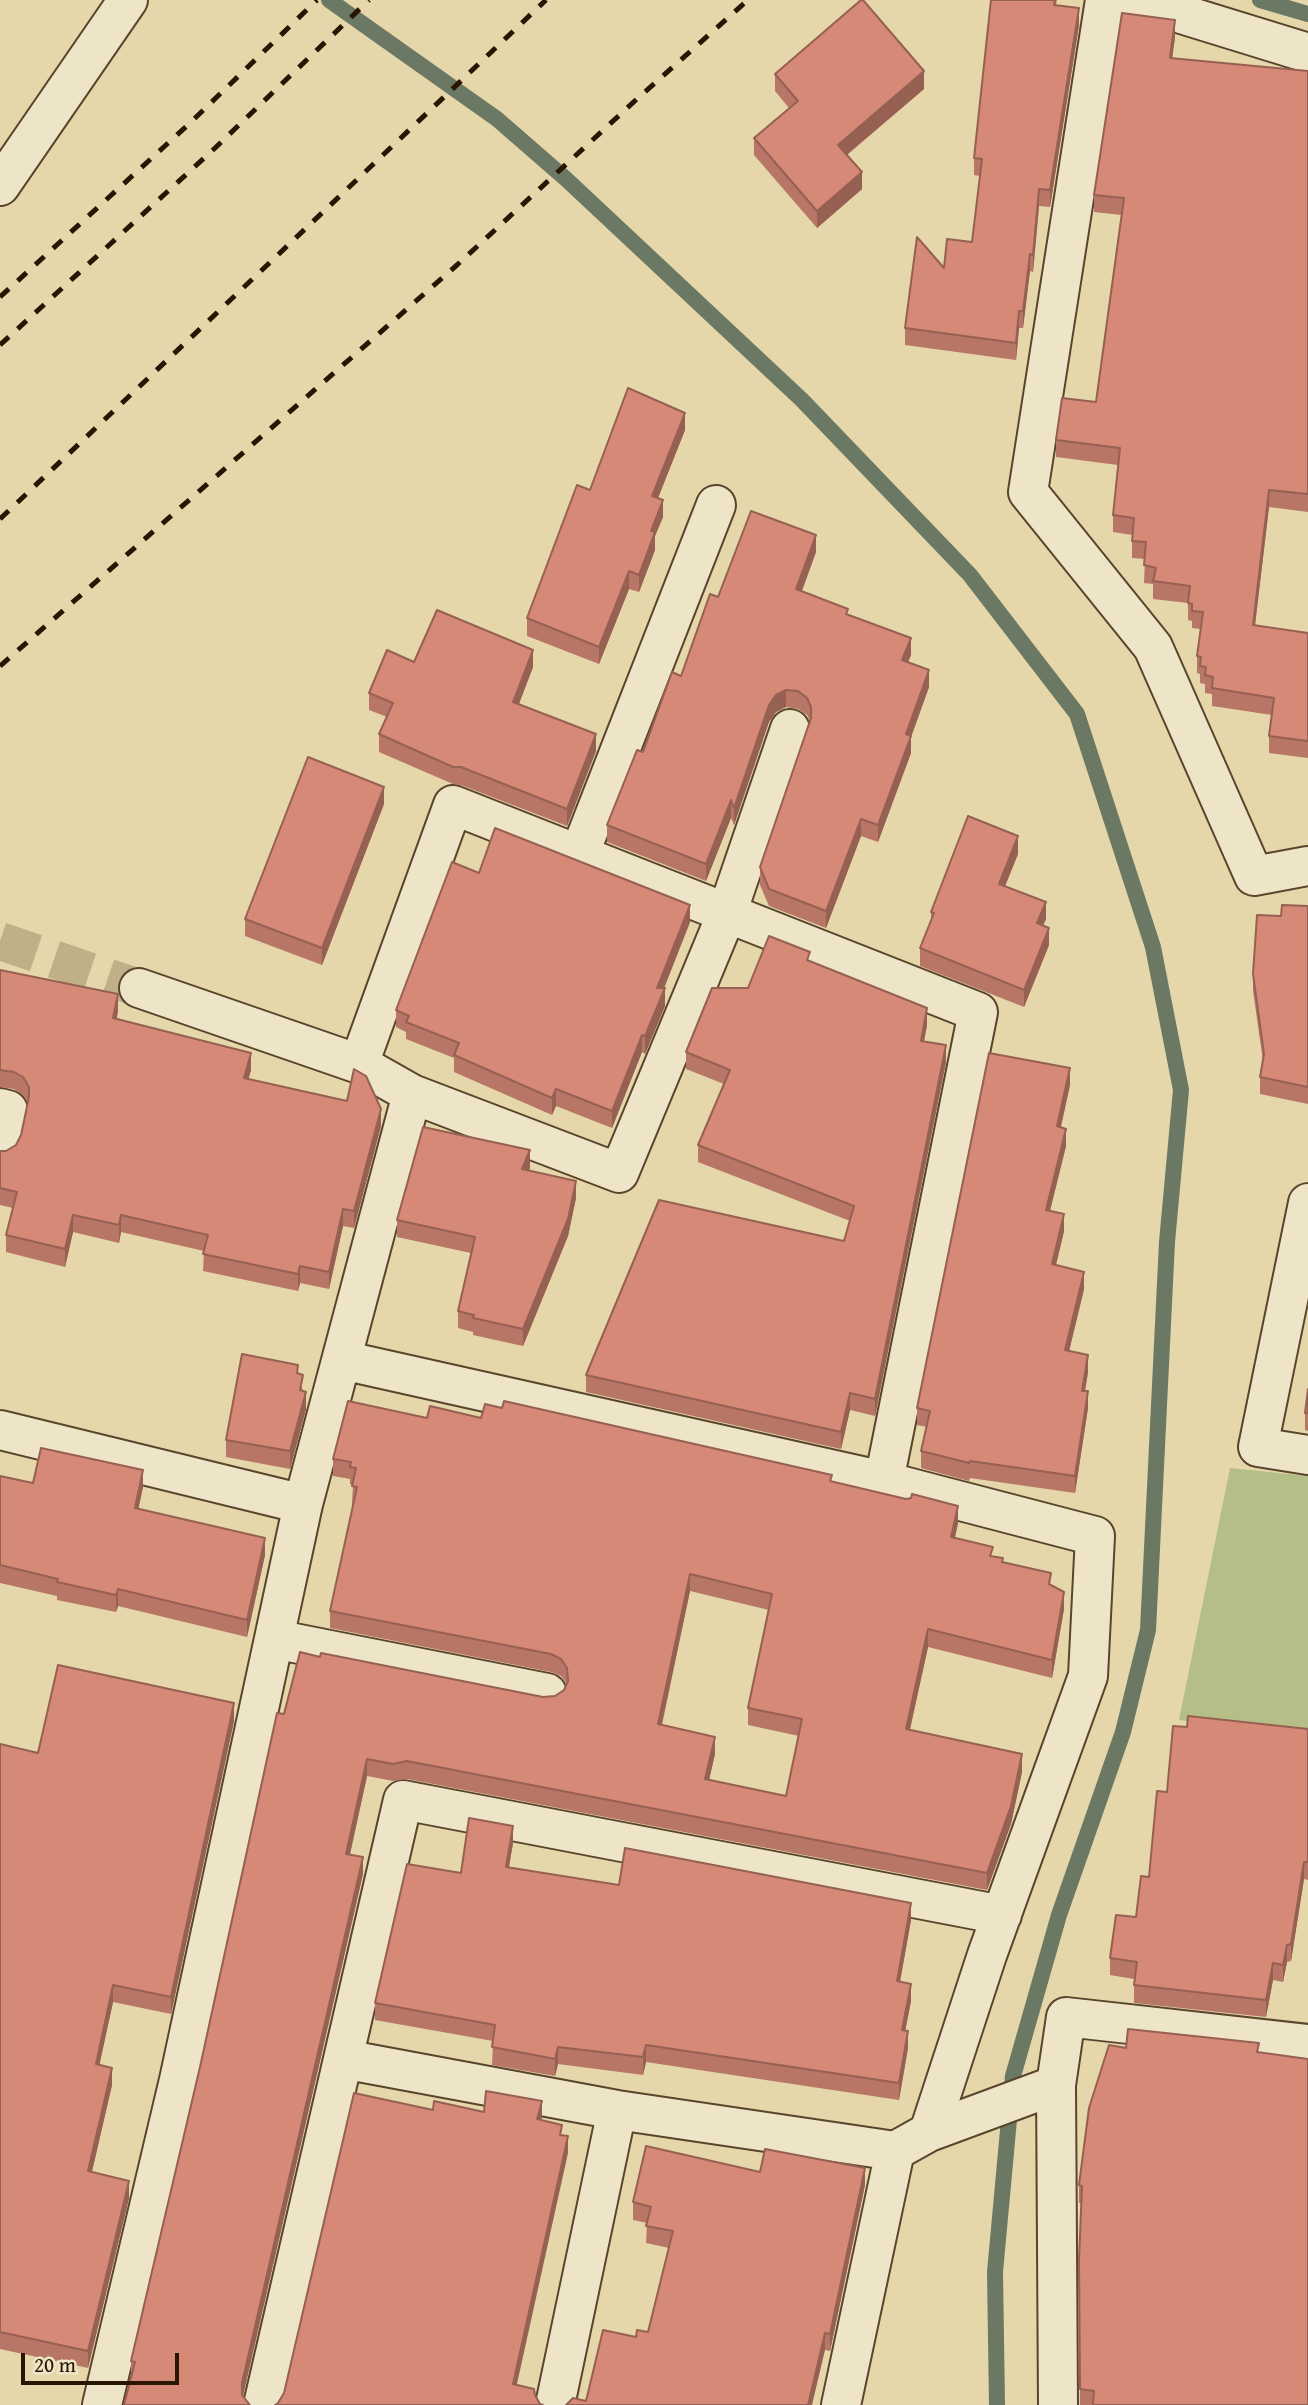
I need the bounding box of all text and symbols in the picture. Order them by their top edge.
scale bar [24,2338,182,2382]
text: 20 m [34,2349,76,2380]

